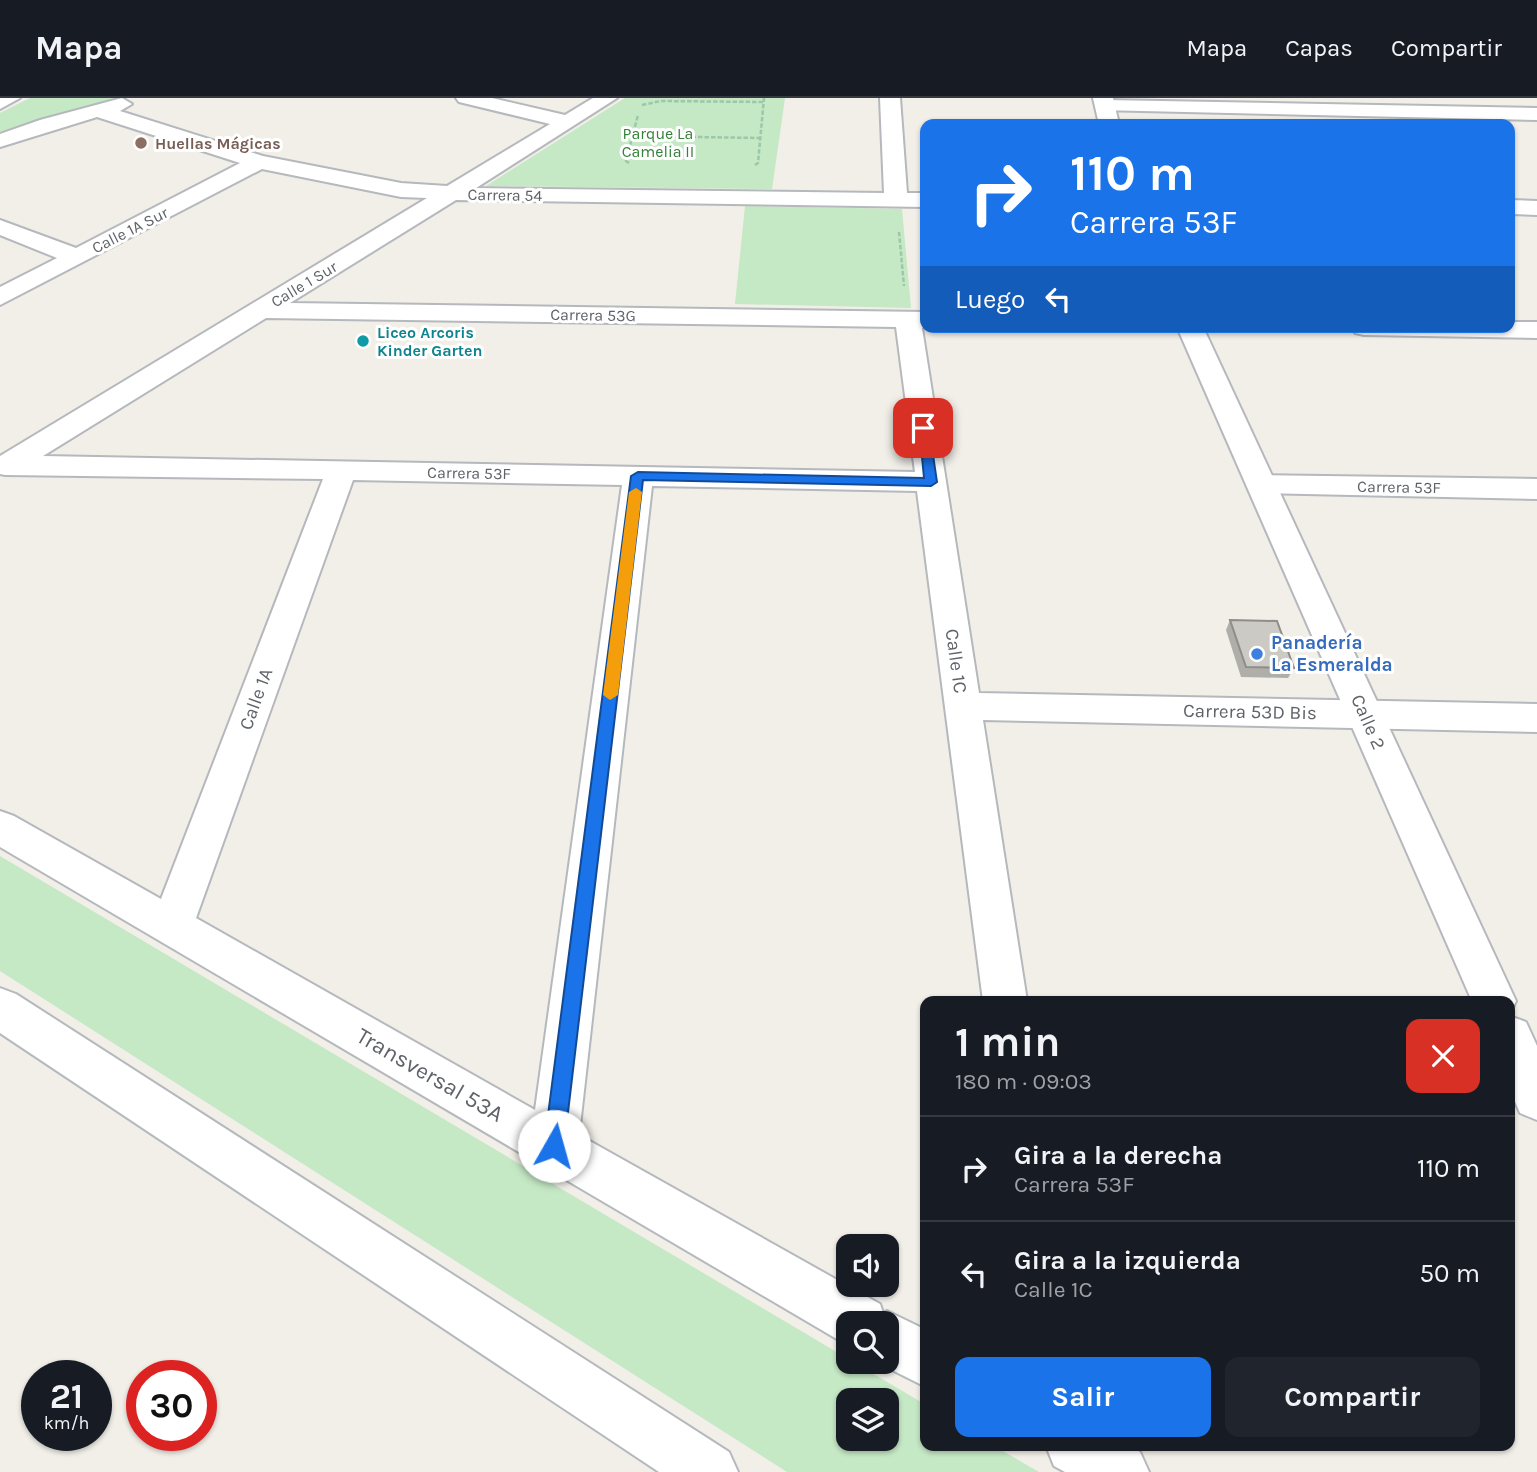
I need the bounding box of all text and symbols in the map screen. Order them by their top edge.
text: Mapa [35,29,123,67]
text: Mapa [1186,34,1247,62]
text: Capas [1285,34,1353,62]
text: Compartir [1391,34,1502,62]
park label: Parque La Camelia II [622,124,694,161]
place label: Huellas Mágicas [155,134,281,153]
marker: Huellas Mágicas [133,135,149,151]
text: 110 m [1070,145,1195,202]
icon: right [955,147,1046,238]
street label: Carrera 54 [467,185,543,205]
street label: Calle 1A Sur [89,203,171,257]
text: Carrera 53F [1070,204,1237,241]
street label: Calle 1 Sur [267,257,341,311]
icon: left [1039,280,1077,318]
text: Luego [955,284,1025,315]
street label: Carrera 53G [550,305,636,325]
place label: Liceo Arcoris Kinder Garten [377,323,483,360]
marker: Liceo Arcoris Kinder Garten [355,333,371,349]
pin [893,398,953,458]
icon: arrive [904,409,942,447]
street label: Carrera 53F [427,463,511,483]
street label: Carrera 53F [1357,477,1441,497]
street label: Calle 1C [941,627,971,695]
place label: Panadería La Esmeralda [1271,632,1393,676]
marker: Panadería La Esmeralda [1249,646,1265,662]
street label: Calle 1A [235,665,277,733]
street label: Calle 2 [1346,691,1390,753]
street label: Carrera 53D Bis [1183,700,1317,724]
text: 1 min [955,1017,1060,1067]
button: close [1406,1019,1480,1093]
street label: Transversal 53A [352,1022,508,1128]
text: 180 m · 09:03 [955,1068,1092,1095]
position arrow [517,1109,591,1183]
text: Gira a la derecha [1014,1140,1223,1171]
icon: right [955,1150,993,1188]
text: 110 m [1417,1153,1480,1184]
text: Carrera 53F [1014,1171,1134,1198]
map controls [836,1234,899,1451]
button: sound [836,1234,899,1297]
text: Gira a la izquierda [1014,1245,1241,1276]
icon: left [955,1255,993,1293]
text: 50 m [1419,1258,1480,1289]
text: Calle 1C [1014,1276,1093,1303]
button: search [836,1311,899,1374]
button: Salir [955,1357,1211,1437]
button: Compartir [1225,1357,1480,1437]
speed limit sign: 30 [126,1360,217,1451]
text: 21 [50,1376,83,1417]
button: layers [836,1388,899,1451]
text: km/h [44,1412,89,1434]

